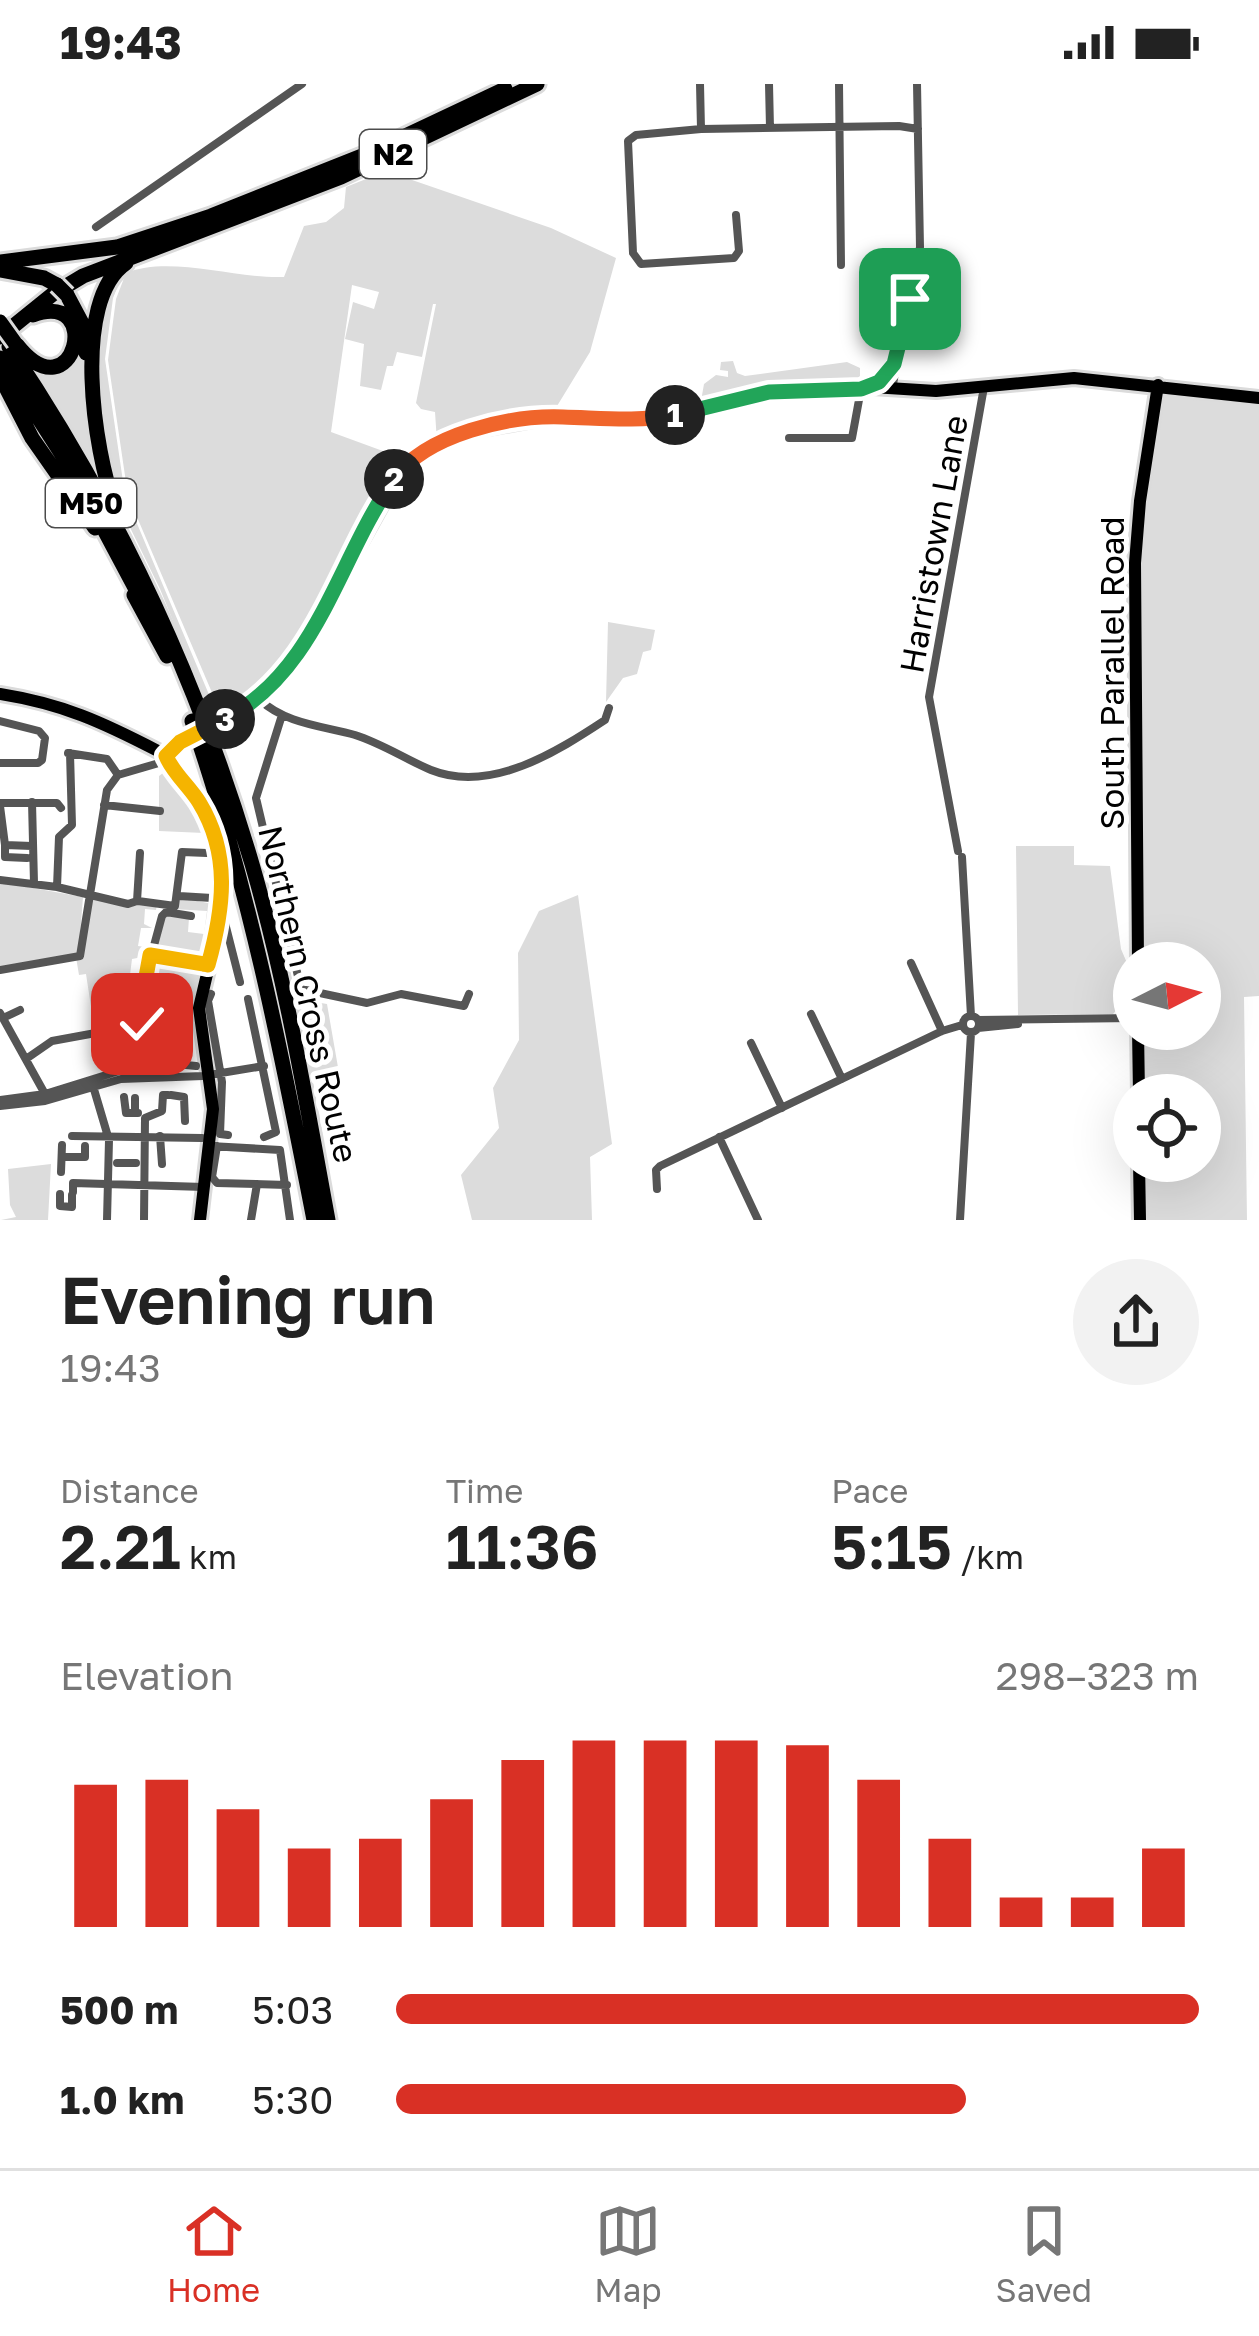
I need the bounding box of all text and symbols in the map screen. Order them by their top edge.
text: 19:43 [60,15,182,69]
road number: N2 [360,130,426,178]
pin [859,248,961,350]
icon: arrive [877,266,943,332]
pin: 1 [645,385,705,445]
text: 1 [667,395,684,434]
street label: Harristown Lane [891,412,975,676]
pin: 2 [364,449,424,509]
text: 2 [384,459,404,498]
road number: M50 [46,479,136,527]
street label: South Parallel Road [1092,516,1131,830]
pin: 3 [195,689,255,749]
text: 3 [215,699,235,738]
street label: Northern Cross Route [251,822,367,1166]
north arrow [1113,942,1221,1050]
map controls [1113,942,1221,1182]
pin [91,973,193,1075]
icon: check [109,991,175,1057]
button: locate [1113,1074,1221,1182]
text: Evening run [60,1259,435,1339]
button: share [1073,1259,1199,1385]
text: 19:43 [60,1344,161,1391]
text: Distance [60,1471,199,1510]
text: Time [446,1471,523,1510]
text: Pace [831,1471,908,1510]
text: 2.21 [60,1510,181,1582]
text: 11:36 [446,1510,598,1582]
text: 5:15 [831,1510,952,1582]
text: km [181,1537,237,1576]
text: /km [952,1537,1024,1576]
text: Elevation [60,1652,233,1699]
text: 298–323 m [996,1652,1199,1699]
text: 500 m [60,1986,178,2033]
text: 5:03 [252,1986,333,2033]
text: 1.0 km [60,2076,184,2123]
text: 5:30 [252,2076,333,2123]
tab: Home [167,2198,260,2309]
tab: Map [594,2198,662,2309]
tab: Saved [996,2198,1092,2309]

